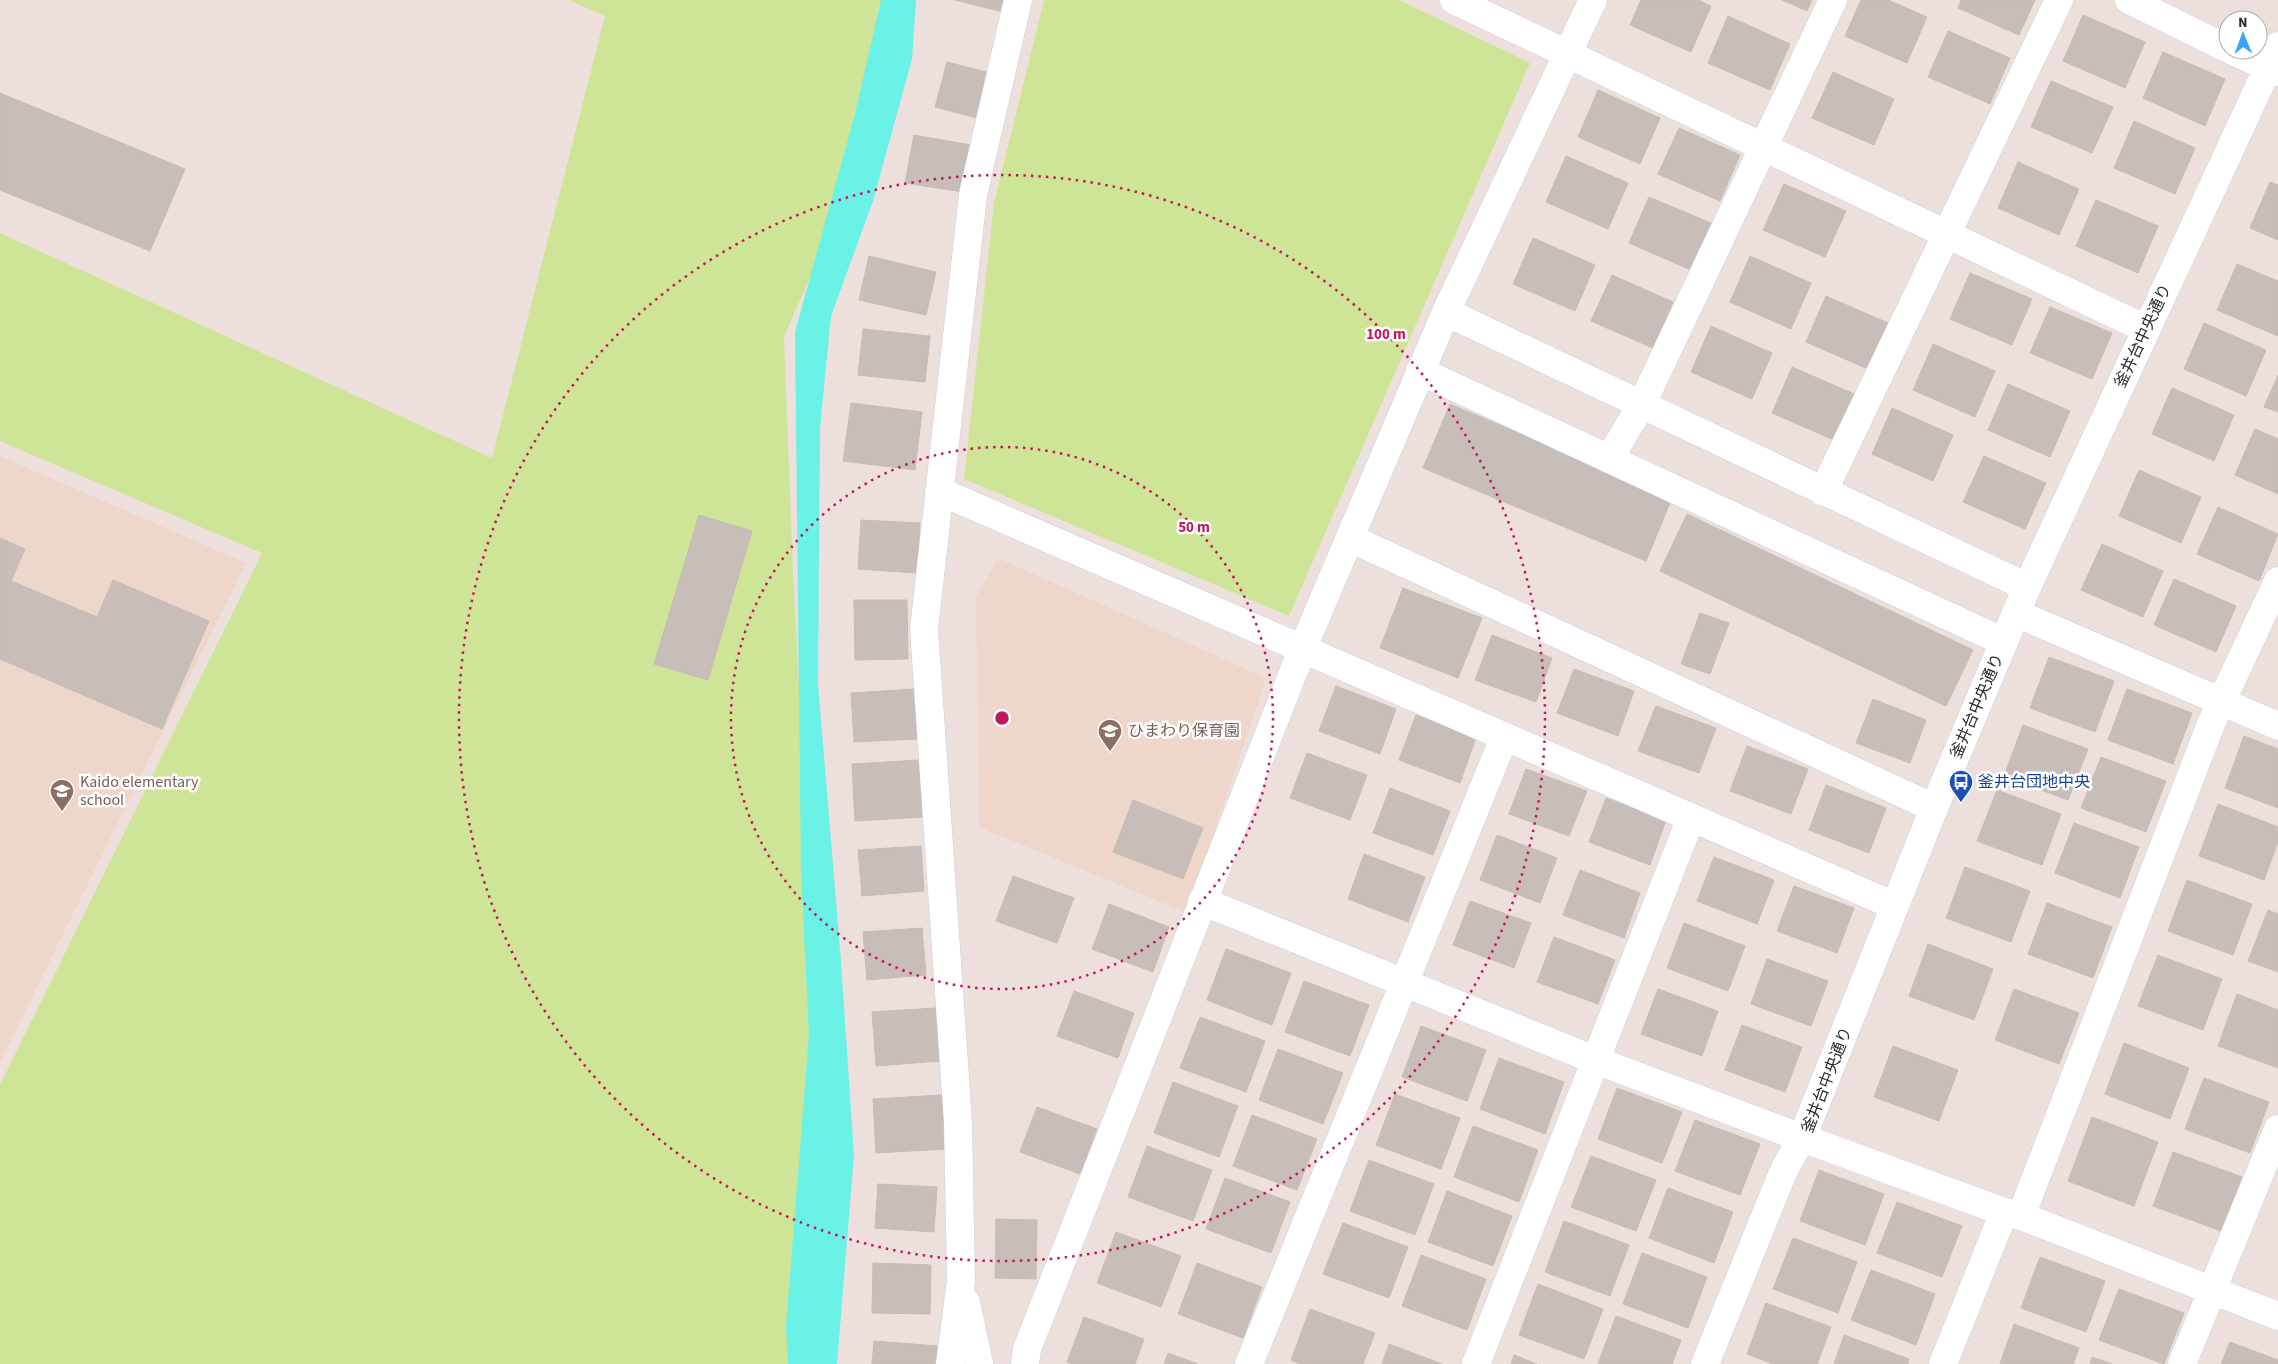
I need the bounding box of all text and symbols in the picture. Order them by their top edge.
north arrow [2218,10,2268,60]
text: N [2238,13,2248,33]
street label: 釜井台中央通り [2109,281,2177,391]
text: 100 m [1366,324,1406,345]
text: 50 m [1178,517,1210,538]
street label: 釜井台中央通り [1945,650,2009,762]
centre of rings [993,709,1011,727]
school or university icon: ひまわり保育園 [1097,718,1123,752]
place label: ひまわり保育園 [1128,720,1240,742]
bus stop icon: 釜井台団地中央 [1948,769,1974,803]
place label: Kaido elementary school [80,771,199,811]
place label: 釜井台団地中央 [1978,771,2090,793]
school or university icon: Kaido elementary school [49,778,75,812]
street label: 釜井台中央通り [1797,1024,1857,1136]

